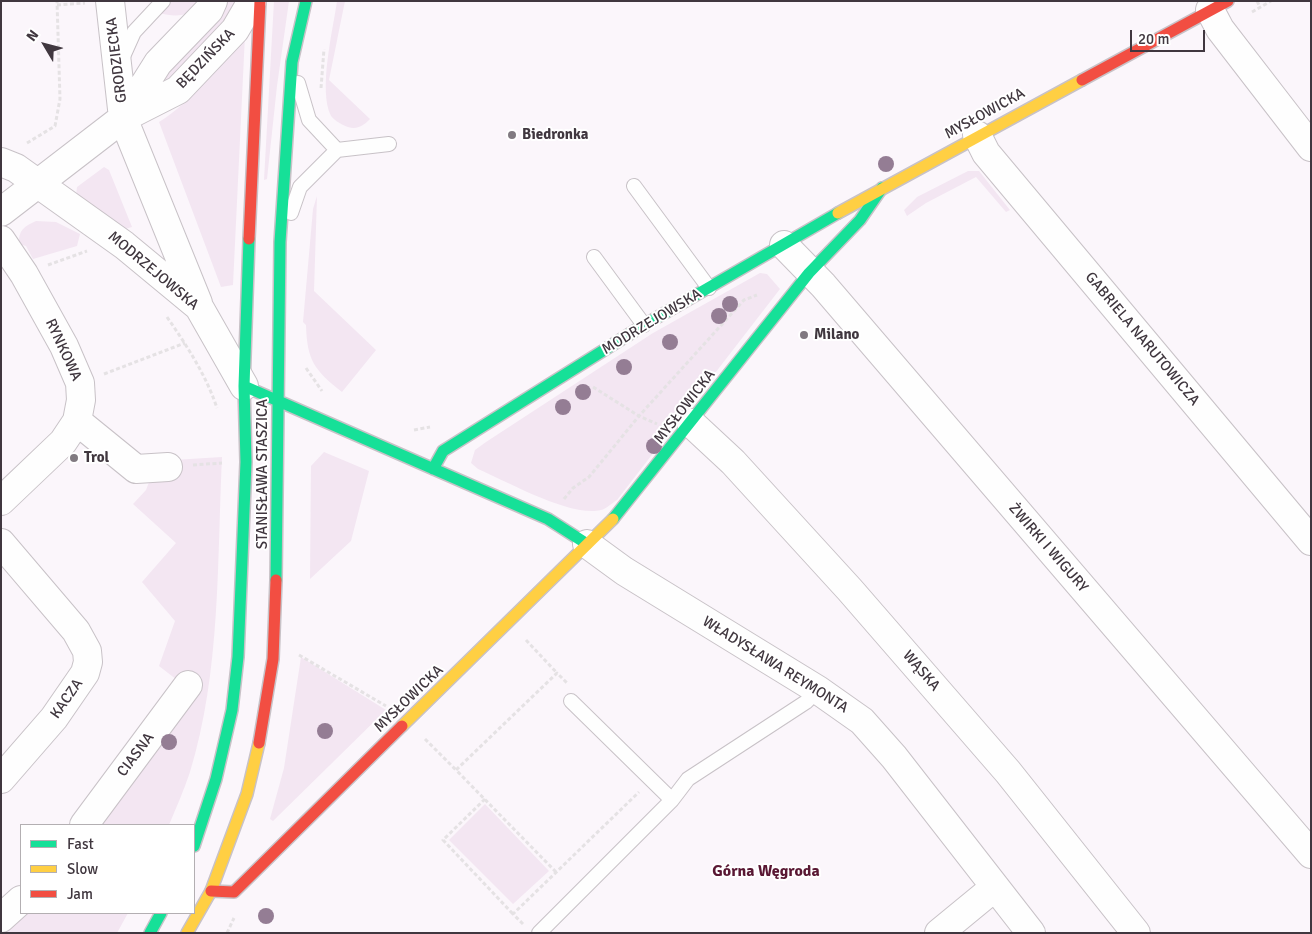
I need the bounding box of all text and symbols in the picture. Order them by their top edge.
street label: GRODZIECKA [103,16,131,104]
north arrow [20,20,70,70]
scale bar [1132,20,1207,52]
street label: BĘDZIŃSKA [173,25,239,93]
text: N [23,27,42,45]
text: 20 m [1138,30,1169,48]
street label: MYSŁOWICKA [942,85,1028,143]
place label: Biedronka [522,126,589,144]
marker: Biedronka [506,129,518,141]
street label: MODRZEJOWSKA [104,228,202,314]
street label: GABRIELA NARUTOWICZA [1081,269,1203,409]
street label: MODRZEJOWSKA [599,285,705,359]
street label: RYNKOWA [41,316,85,384]
place label: Milano [814,326,859,344]
marker: Milano [798,329,810,341]
street label: MYSŁOWICKA [651,366,719,448]
street label: STANISŁAWA STASZICA [254,399,272,549]
place label: Trol [84,449,109,467]
marker: Trol [68,452,80,464]
street label: ŻWIRKI I WIGURY [1004,500,1092,596]
street label: WŁADYSŁAWA REYMONTA [699,613,851,717]
street label: WĄSKA [898,647,944,695]
street label: MYSŁOWICKA [371,662,447,736]
street label: KACZA [47,676,87,722]
street label: CIASNA [114,729,158,781]
legend [20,824,195,914]
text: Fast [67,835,94,853]
text: Slow [67,860,98,878]
district label: Górna Węgroda [712,862,820,882]
text: Jam [67,885,93,903]

